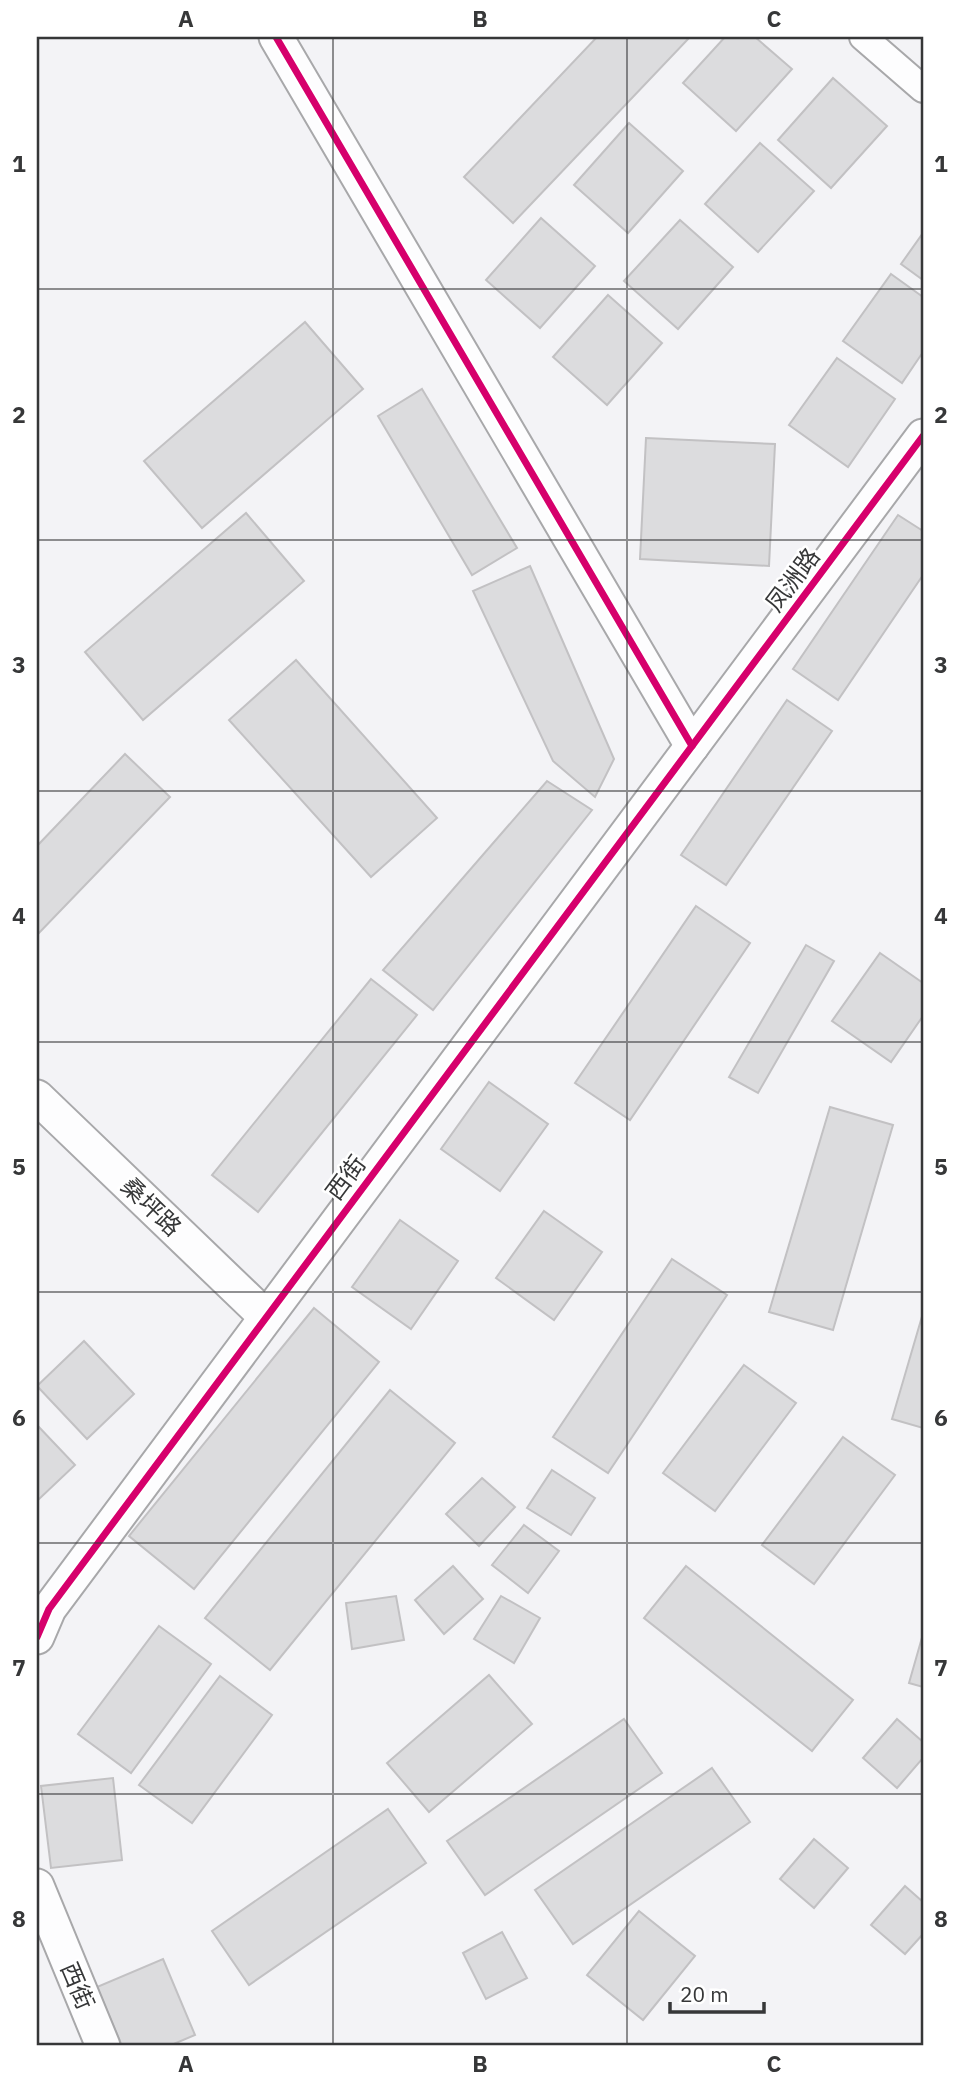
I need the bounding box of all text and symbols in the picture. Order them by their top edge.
text: A [178,3,194,33]
text: B [472,3,488,33]
text: C [767,3,782,33]
text: 1 [12,148,26,178]
text: 1 [934,148,948,178]
text: 2 [12,399,26,429]
text: 2 [934,399,948,429]
street label: 凤洲路 [758,541,827,618]
text: 3 [12,649,26,679]
text: 3 [934,649,948,679]
text: 4 [12,900,26,930]
text: 4 [934,900,948,930]
street label: 西街 [318,1149,372,1206]
text: 5 [12,1151,26,1181]
text: 5 [934,1151,948,1181]
street label: 桑坪路 [115,1170,189,1243]
text: 6 [12,1402,26,1432]
text: 6 [934,1402,948,1432]
text: 7 [12,1652,26,1682]
text: 7 [934,1652,948,1682]
text: 8 [12,1903,26,1933]
text: 8 [934,1903,948,1933]
street label: 西街 [54,1957,102,2014]
scale bar [670,1971,764,2015]
text: 20 m [680,1980,729,2008]
text: A [178,2048,194,2078]
text: B [472,2048,488,2078]
text: C [767,2048,782,2078]

